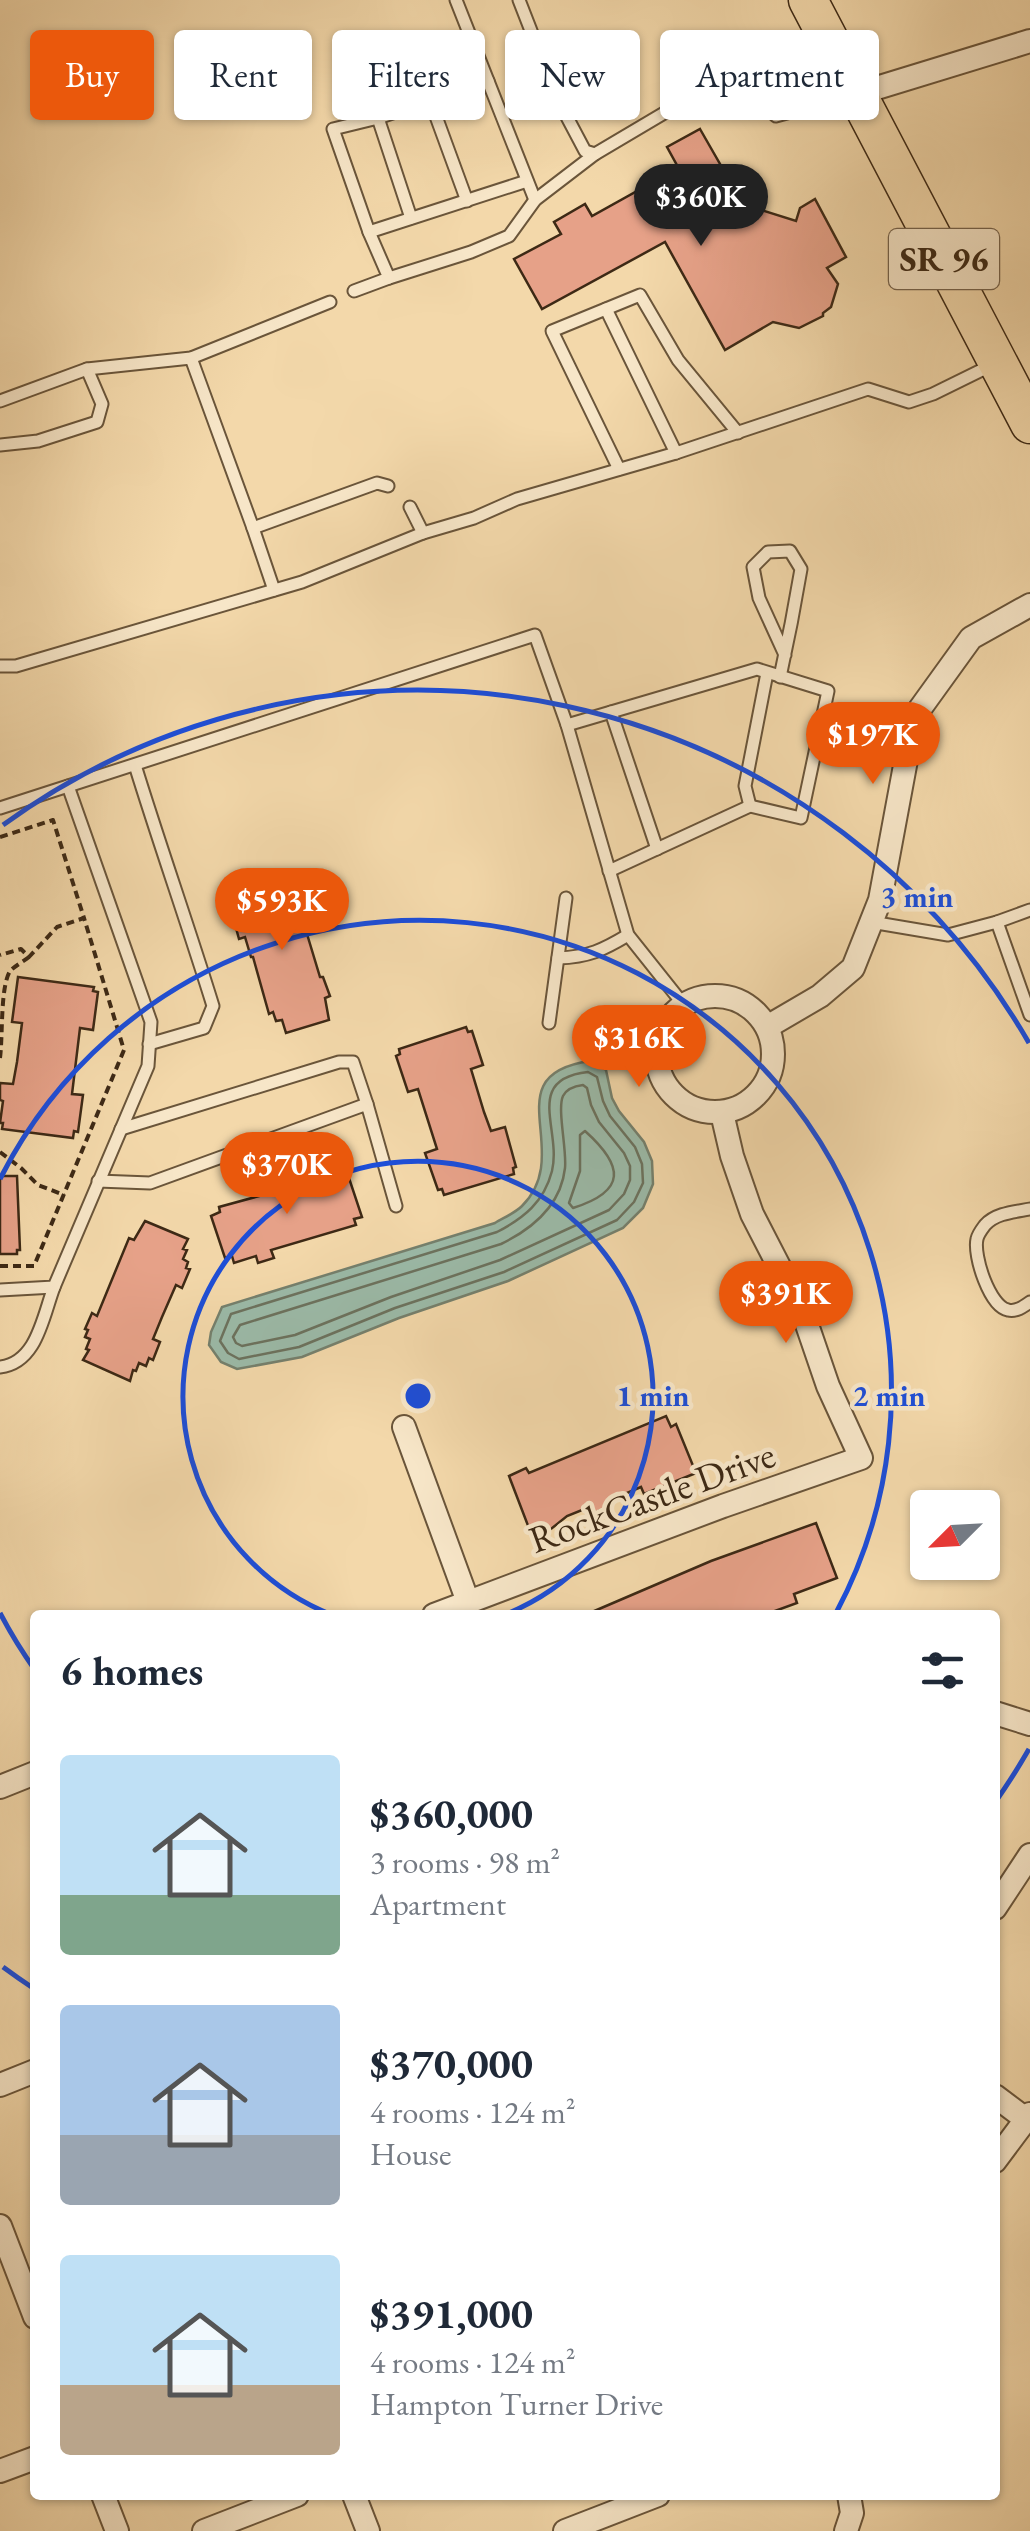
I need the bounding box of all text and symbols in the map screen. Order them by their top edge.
chip: Buy [30,30,154,120]
chip: Rent [174,30,312,120]
chip: Filters [332,30,485,120]
chip: New [505,30,640,120]
chip: Apartment [660,30,879,120]
pin: $360K [631,164,771,249]
text: $360K [656,175,746,217]
road number: SR 96 [889,229,999,289]
pin: $197K [803,702,943,787]
text: $197K [828,713,918,755]
pin: $593K [212,868,352,953]
text: 3 min [880,877,954,916]
text: $593K [237,879,327,921]
pin: $316K [569,1005,709,1090]
text: $316K [594,1016,684,1058]
pin: $370K [217,1132,357,1217]
text: $370K [242,1143,332,1185]
pin: $391K [716,1261,856,1346]
text: $391K [741,1272,831,1314]
text: 1 min [616,1376,690,1415]
text: 2 min [852,1376,926,1415]
centre of rings [400,1378,436,1414]
street label: RockCastle Drive [522,1429,782,1564]
north arrow [910,1490,1000,1580]
map controls [910,1490,1000,1580]
text: 6 homes [60,1643,203,1698]
icon: filters [915,1643,970,1698]
text: $360,000 [370,1786,533,1841]
icon: home [140,1795,260,1915]
text: 3 rooms · 98 m² [370,1841,560,1883]
text: Apartment [370,1883,506,1925]
text: $370,000 [370,2036,533,2091]
icon: home [140,2045,260,2165]
text: 4 rooms · 124 m² [370,2091,576,2133]
text: House [370,2133,451,2175]
text: $391,000 [370,2286,533,2341]
icon: home [140,2295,260,2415]
text: 4 rooms · 124 m² [370,2341,576,2383]
text: Hampton Turner Drive [370,2383,663,2425]

